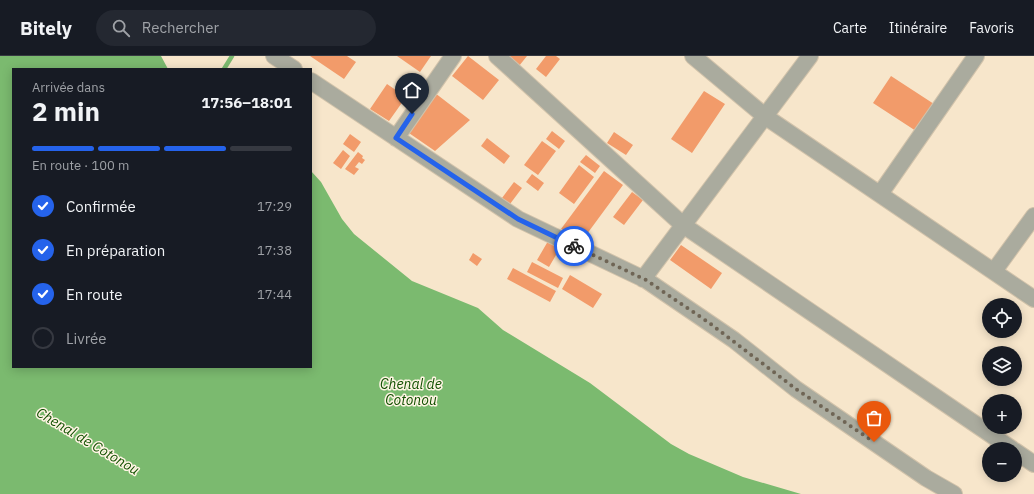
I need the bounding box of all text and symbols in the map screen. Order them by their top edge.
search box [96,10,376,46]
text: Bitely [20,16,72,40]
icon: search [110,17,132,39]
text: Rechercher [142,18,219,37]
text: Carte [833,19,867,37]
text: Itinéraire [889,19,947,37]
text: Favoris [969,19,1014,37]
pin [395,73,429,114]
text: Arrivée dans [32,79,105,96]
icon: home [401,79,423,101]
text: 17:56–18:01 [201,93,292,112]
text: 2 min [32,94,100,128]
text: En route · 100 m [32,157,129,174]
icon: check [32,195,54,217]
text: Confirmée [66,197,136,216]
text: 17:29 [257,198,292,215]
courier [554,226,594,266]
icon: bike [563,235,585,257]
icon: check [32,239,54,261]
text: En préparation [66,241,165,260]
text: 17:38 [257,242,292,259]
icon: check [32,283,54,305]
text: En route [66,285,123,304]
text: 17:44 [257,286,292,303]
map controls [982,298,1022,482]
button: locate [982,298,1022,338]
text: Livrée [66,329,107,348]
button: layers [982,346,1022,386]
water label: Chenal de Cotonou [380,375,442,409]
button: + [982,394,1022,434]
pin [857,401,891,442]
water label: Chenal de Cotonou [33,403,143,479]
icon: bag [863,407,885,429]
button: − [982,442,1022,482]

